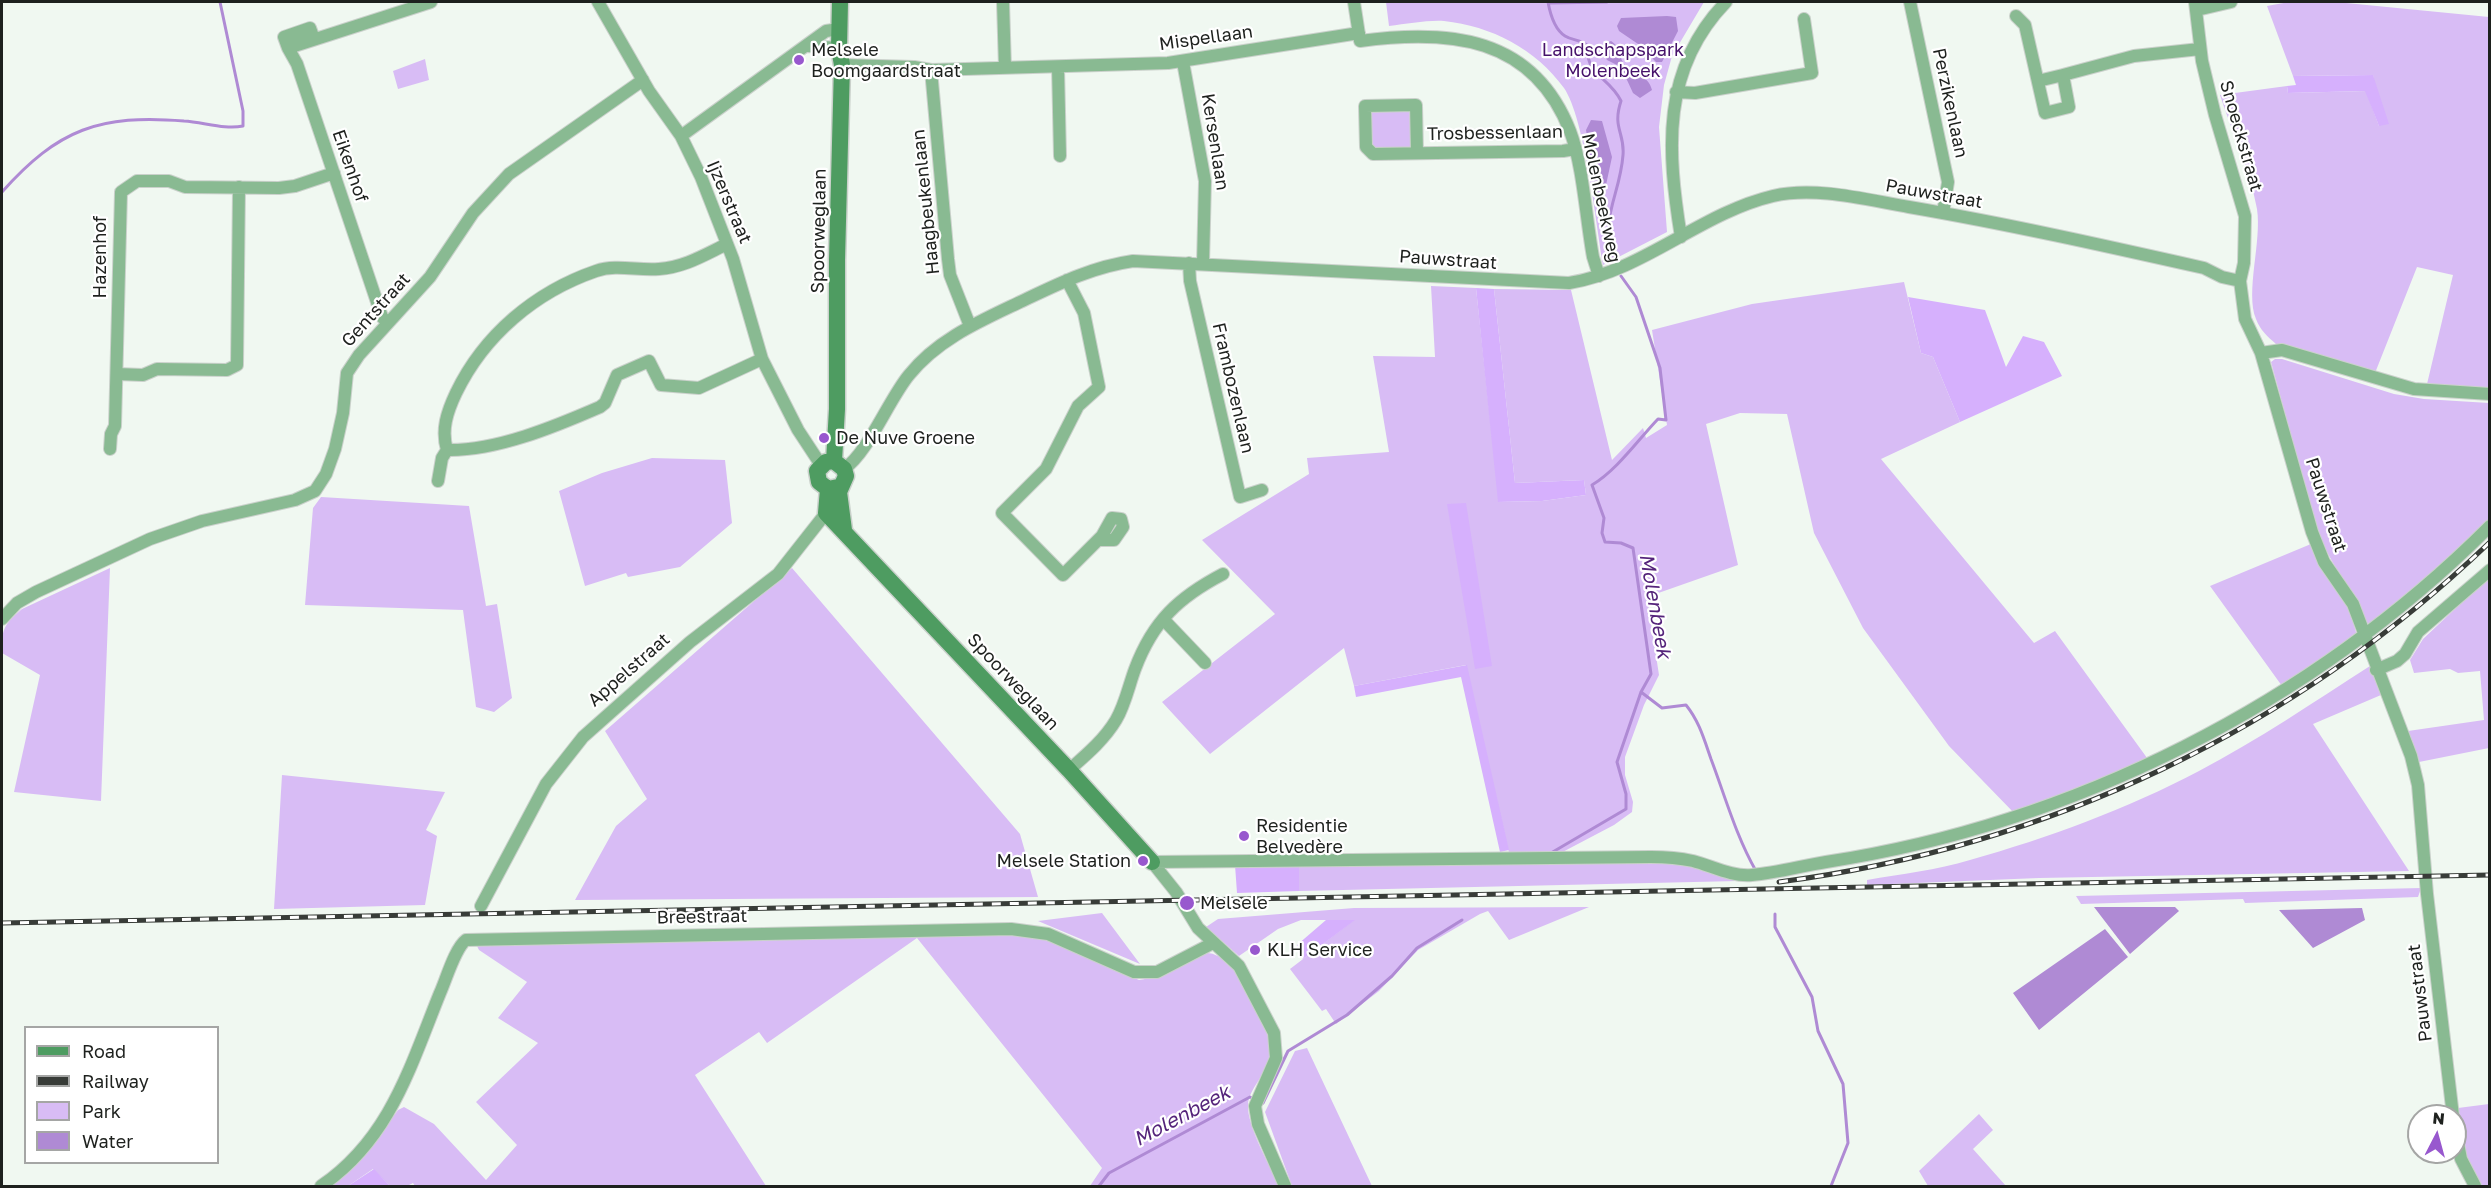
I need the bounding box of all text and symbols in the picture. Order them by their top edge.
street label: Mispellaan [1158,21,1254,55]
place label: Melsele Boomgaardstraat [811,39,961,82]
park label: Landschapspark Molenbeek [1542,39,1684,82]
street label: Perzikenlaan [1928,46,1972,160]
marker: Melsele Boomgaardstraat [792,53,806,67]
street label: Snoeckstraat [2215,78,2267,194]
street label: Kersenlaan [1197,92,1233,192]
street label: Trosbessenlaan [1427,121,1563,145]
street label: Eikenhof [328,127,372,205]
street label: Haagbeukenlaan [908,128,944,276]
street label: Molenbeekweg [1577,131,1625,265]
street label: Ijzerstraat [702,157,756,247]
street label: Spoorweglaan [807,168,831,294]
street label: Pauwstraat [1884,175,1984,213]
street label: Hazenhof [89,216,111,298]
street label: Pauwstraat [1398,246,1498,274]
street label: Gentstraat [337,269,415,351]
street label: Frambozenlaan [1207,321,1259,455]
place label: De Nuve Groene [836,427,975,449]
marker: De Nuve Groene [817,431,831,445]
street label: Pauwstraat [2301,455,2351,555]
water label: Molenbeek [1634,552,1676,660]
street label: Appelstraat [584,629,674,711]
street label: Spoorweglaan [963,629,1063,735]
place label: Residentie Belvedère [1256,815,1348,858]
marker: Residentie Belvedère [1237,829,1251,843]
place label: Melsele Station [997,850,1131,872]
marker: Melsele Station [1136,854,1150,868]
place label: Melsele [1200,892,1268,914]
marker: Melsele [1178,894,1196,912]
street label: Breestraat [656,905,748,929]
place label: KLH Service [1267,939,1373,961]
marker: KLH Service [1248,943,1262,957]
street label: Pauwstraat [2403,943,2437,1043]
legend [24,1026,219,1164]
text: Road [82,1040,126,1062]
text: Railway [82,1070,149,1092]
water label: Molenbeek [1130,1080,1234,1152]
text: Park [82,1100,121,1122]
north arrow [2407,1104,2467,1164]
text: N [2432,1108,2446,1129]
text: Water [82,1130,133,1152]

